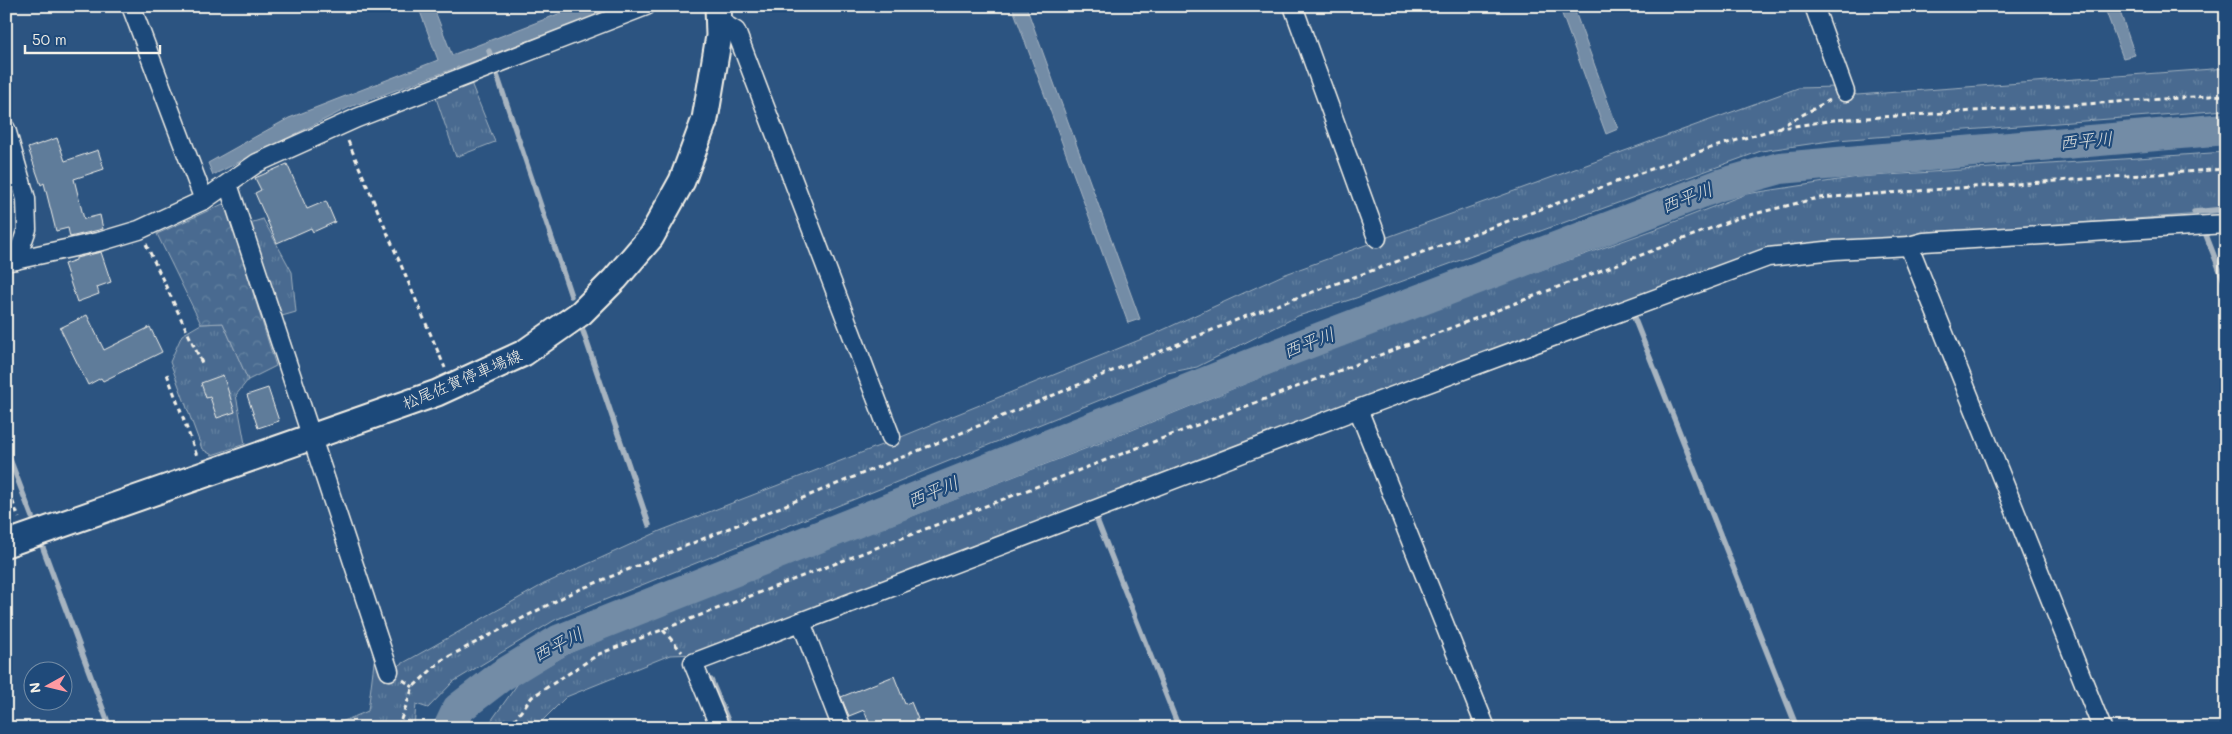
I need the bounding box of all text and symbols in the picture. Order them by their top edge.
scale bar [25,22,160,54]
text: 50 m [32,29,67,49]
water label: 西平川 [2058,126,2114,154]
water label: 西平川 [1657,176,1716,218]
water label: 西平川 [1279,321,1338,363]
street label: 松尾佐賀停車場線 [399,344,525,413]
water label: 西平川 [903,470,962,512]
water label: 西平川 [528,621,587,667]
north arrow [22,662,72,712]
text: N [24,681,45,694]

